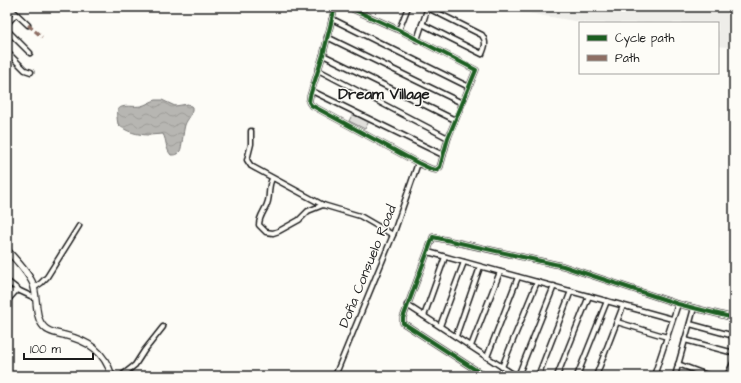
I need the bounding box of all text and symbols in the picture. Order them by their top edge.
legend [579,22,719,74]
text: Cycle path [615,30,674,48]
text: Path [615,50,640,67]
district label: Dream Village [338,84,430,107]
street label: Doña Consuelo Road [334,202,402,331]
scale bar [24,335,93,361]
text: 100 m [30,341,61,358]

